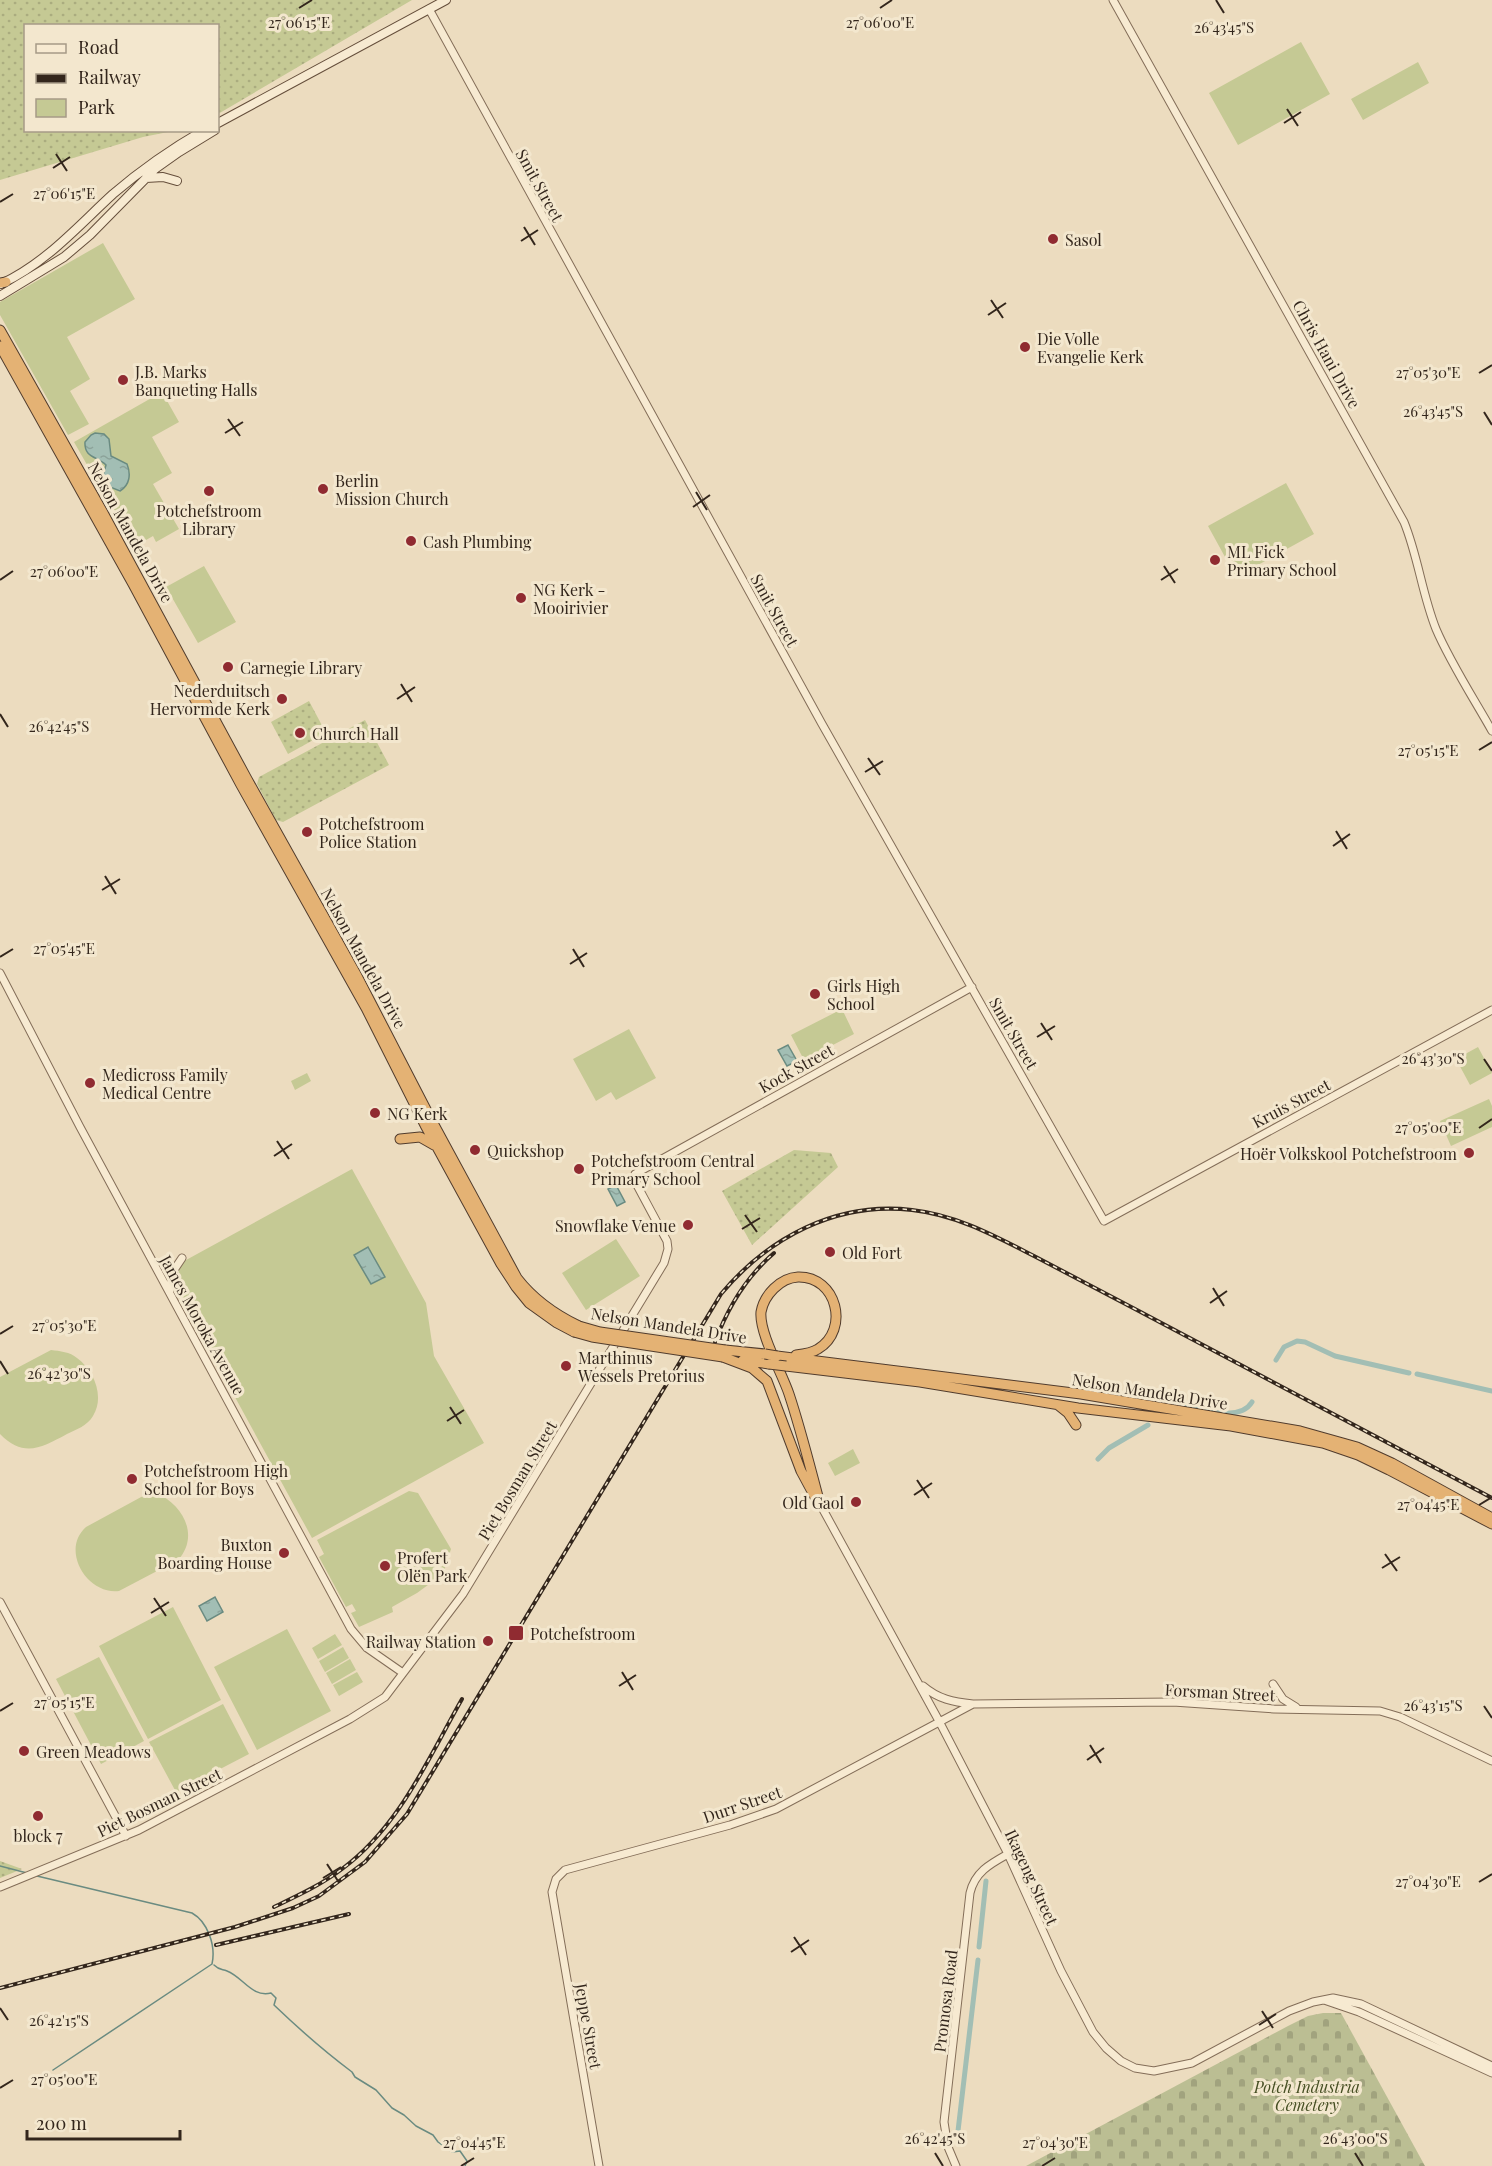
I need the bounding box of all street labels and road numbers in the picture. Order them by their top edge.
street label: Smit Street [511,145,569,225]
street label: Chris Hani Drive [1289,296,1365,412]
street label: Nelson Mandela Drive [84,458,178,606]
street label: Smit Street [746,570,804,650]
street label: Nelson Mandela Drive [317,884,411,1032]
street label: Smit Street [985,993,1043,1073]
street label: Kock Street [755,1039,837,1097]
street label: Kruis Street [1248,1073,1334,1132]
street label: James Moroka Avenue [155,1250,250,1399]
street label: Nelson Mandela Drive [590,1302,748,1348]
street label: Nelson Mandela Drive [1071,1368,1229,1414]
street label: Piet Bosman Street [473,1416,561,1544]
street label: Forsman Street [1164,1679,1276,1705]
street label: Piet Bosman Street [93,1763,225,1841]
street label: Durr Street [700,1781,784,1827]
street label: Ikageng Street [1001,1826,1063,1929]
street label: Promosa Road [928,1948,962,2054]
street label: Jeppe Street [571,1981,607,2071]

